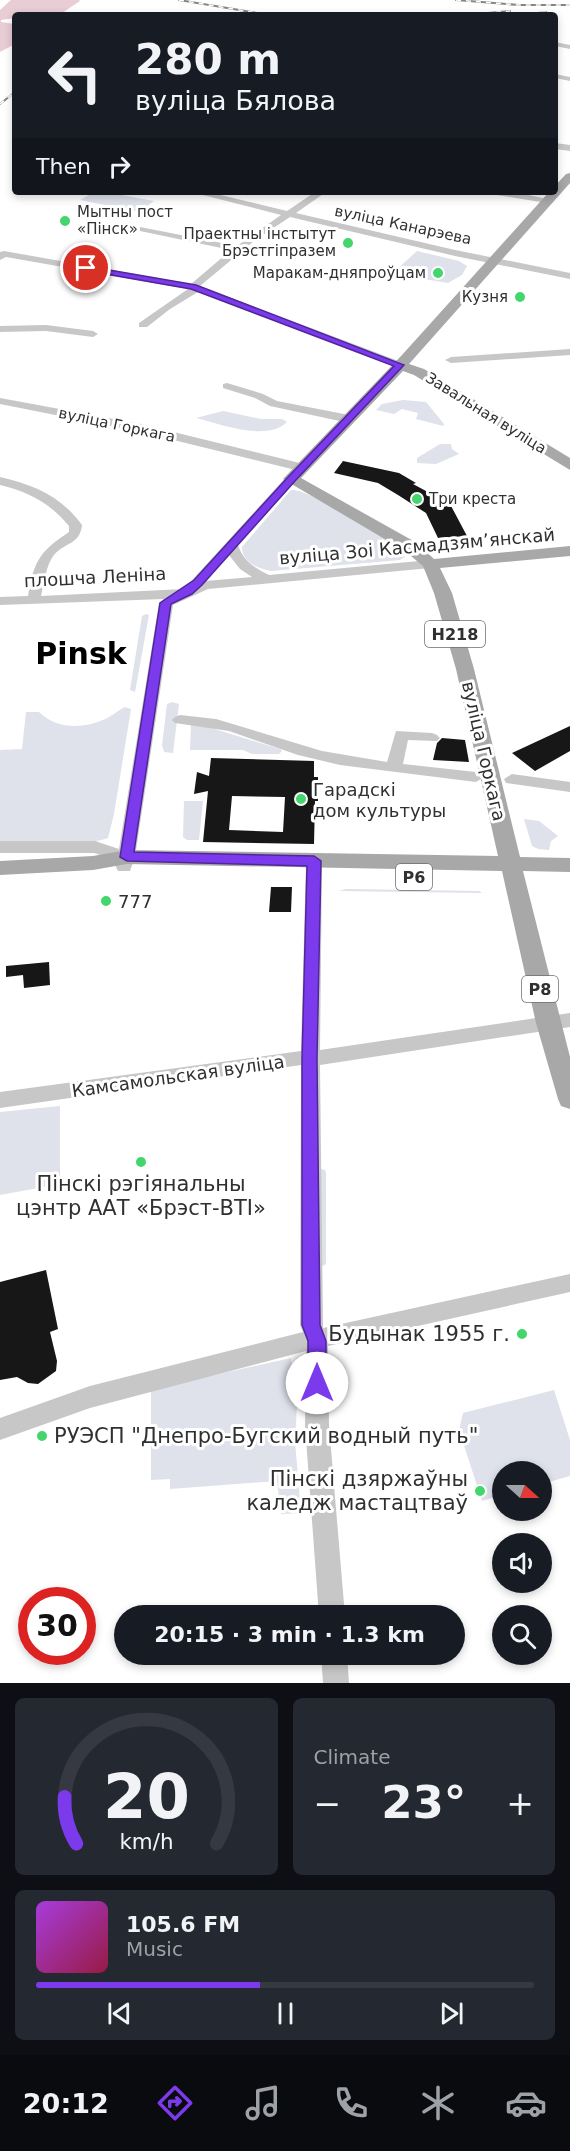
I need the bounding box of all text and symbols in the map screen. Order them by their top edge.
text: 280 m [135,35,281,84]
icon: left [36,36,114,114]
text: вуліца Бялова [135,85,336,116]
icon: right [103,150,136,183]
text: Then [36,154,91,179]
street label: вуліца Канарэева [333,202,473,248]
place label: Мытны пост «Пінск» [77,203,173,238]
marker: Мытны пост «Пінск» [58,214,72,228]
place label: Праектны інстытут Брэстгіпразем [183,225,336,260]
marker: Праектны інстытут Брэстгіпразем [341,236,355,250]
pin [60,242,111,293]
icon: arrive [69,251,102,284]
place label: Маракам-дняпроўцам [253,264,426,282]
marker: Маракам-дняпроўцам [431,266,445,280]
place label: Кузня [462,288,508,306]
marker: Кузня [513,290,527,304]
street label: Завальная вуліца [422,369,550,457]
street label: вуліца Горкага [57,404,177,446]
place label: Три креста [428,490,516,508]
marker: Три креста [410,492,424,506]
street label: вуліца Зоі Касмадзямʼянскай [278,523,556,569]
street label: плошча Леніна [23,563,167,591]
road number: Н218 [425,621,485,647]
district label: Pinsk [35,636,128,671]
street label: вуліца Горкага [458,679,510,823]
place label: Гарадскі дом культуры [313,779,446,821]
marker: Гарадскі дом культуры [294,792,308,806]
road number: Р6 [396,864,432,890]
place label: 777 [118,891,152,912]
marker: 777 [99,894,113,908]
road number: Р8 [522,976,558,1002]
street label: Камсамольская вуліца [70,1051,286,1101]
marker: Пінскі рэгіянальны цэнтр ААТ «Брэст-ВТІ» [134,1155,148,1169]
place label: Пінскі рэгіянальны цэнтр ААТ «Брэст-ВТІ» [16,1172,266,1220]
place label: Будынак 1955 г. [328,1322,510,1346]
marker: Будынак 1955 г. [515,1327,529,1341]
position arrow [285,1351,349,1415]
place label: РУЭСП "Днепро-Бугский водный путь" [54,1424,478,1448]
marker: РУЭСП "Днепро-Бугский водный путь" [35,1429,49,1443]
north arrow [492,1461,552,1521]
map controls [492,1461,552,1665]
place label: Пінскі дзяржаўны каледж мастацтваў [246,1467,468,1515]
marker: Пінскі дзяржаўны каледж мастацтваў [473,1484,487,1498]
button: sound [492,1533,552,1593]
speed limit sign: 30 [18,1587,96,1665]
button: search [492,1605,552,1665]
text: 20:15 · 3 min · 1.3 km [154,1622,425,1647]
text: Climate [314,1745,390,1769]
text: 20 [103,1760,190,1833]
text: 23° [381,1776,466,1829]
text: − [314,1784,341,1823]
text: + [506,1784,534,1823]
text: km/h [119,1829,173,1854]
text: 105.6 FM [126,1912,240,1937]
text: Music [126,1937,183,1961]
icon: previous [103,1997,136,2030]
icon: pause [269,1997,302,2030]
icon: next [435,1997,468,2030]
icon: directions [154,2082,196,2124]
icon: music [242,2082,284,2124]
icon: phone [330,2082,372,2124]
icon: climate [417,2082,459,2124]
icon: car [505,2082,547,2124]
text: 20:12 [23,2088,109,2119]

